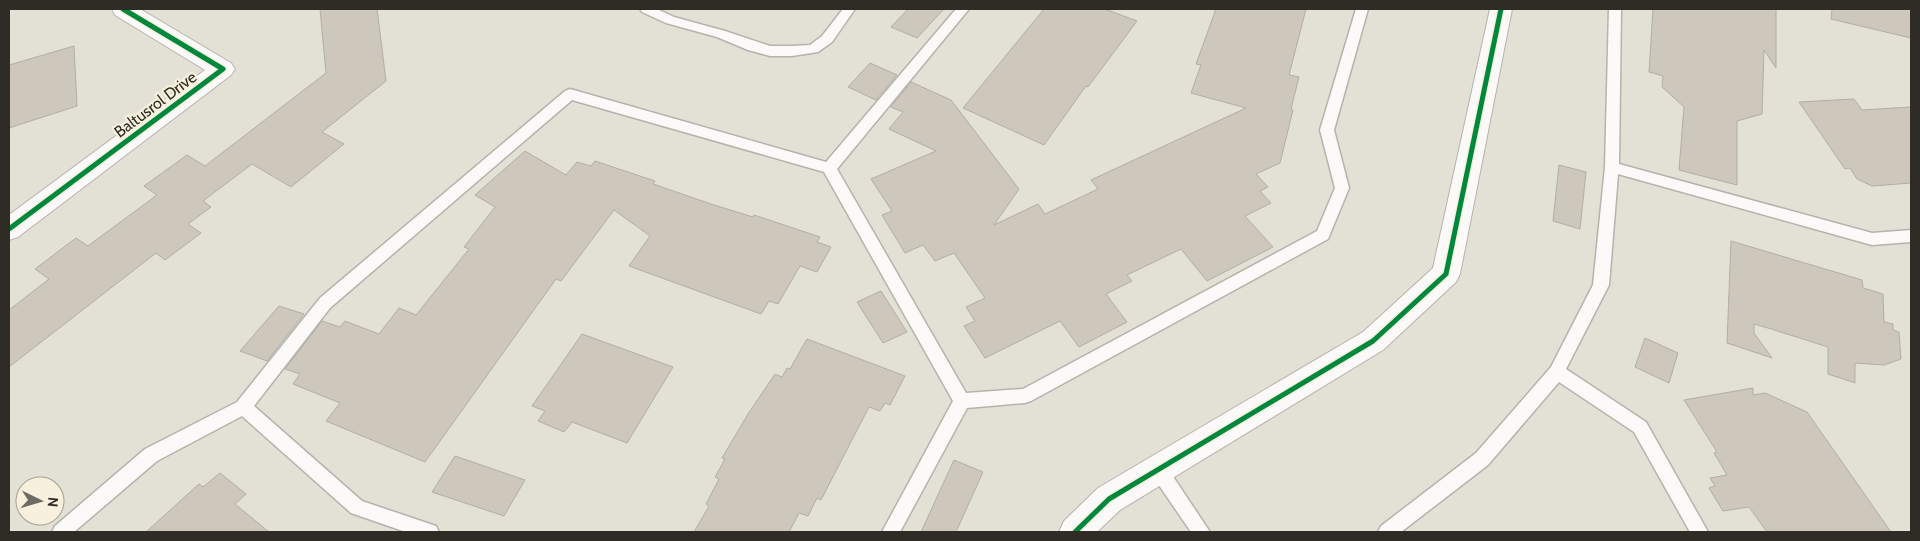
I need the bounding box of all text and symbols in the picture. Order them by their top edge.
street label: Baltusrol Drive [110,67,200,142]
north arrow [15,476,65,526]
text: N [44,496,62,508]

